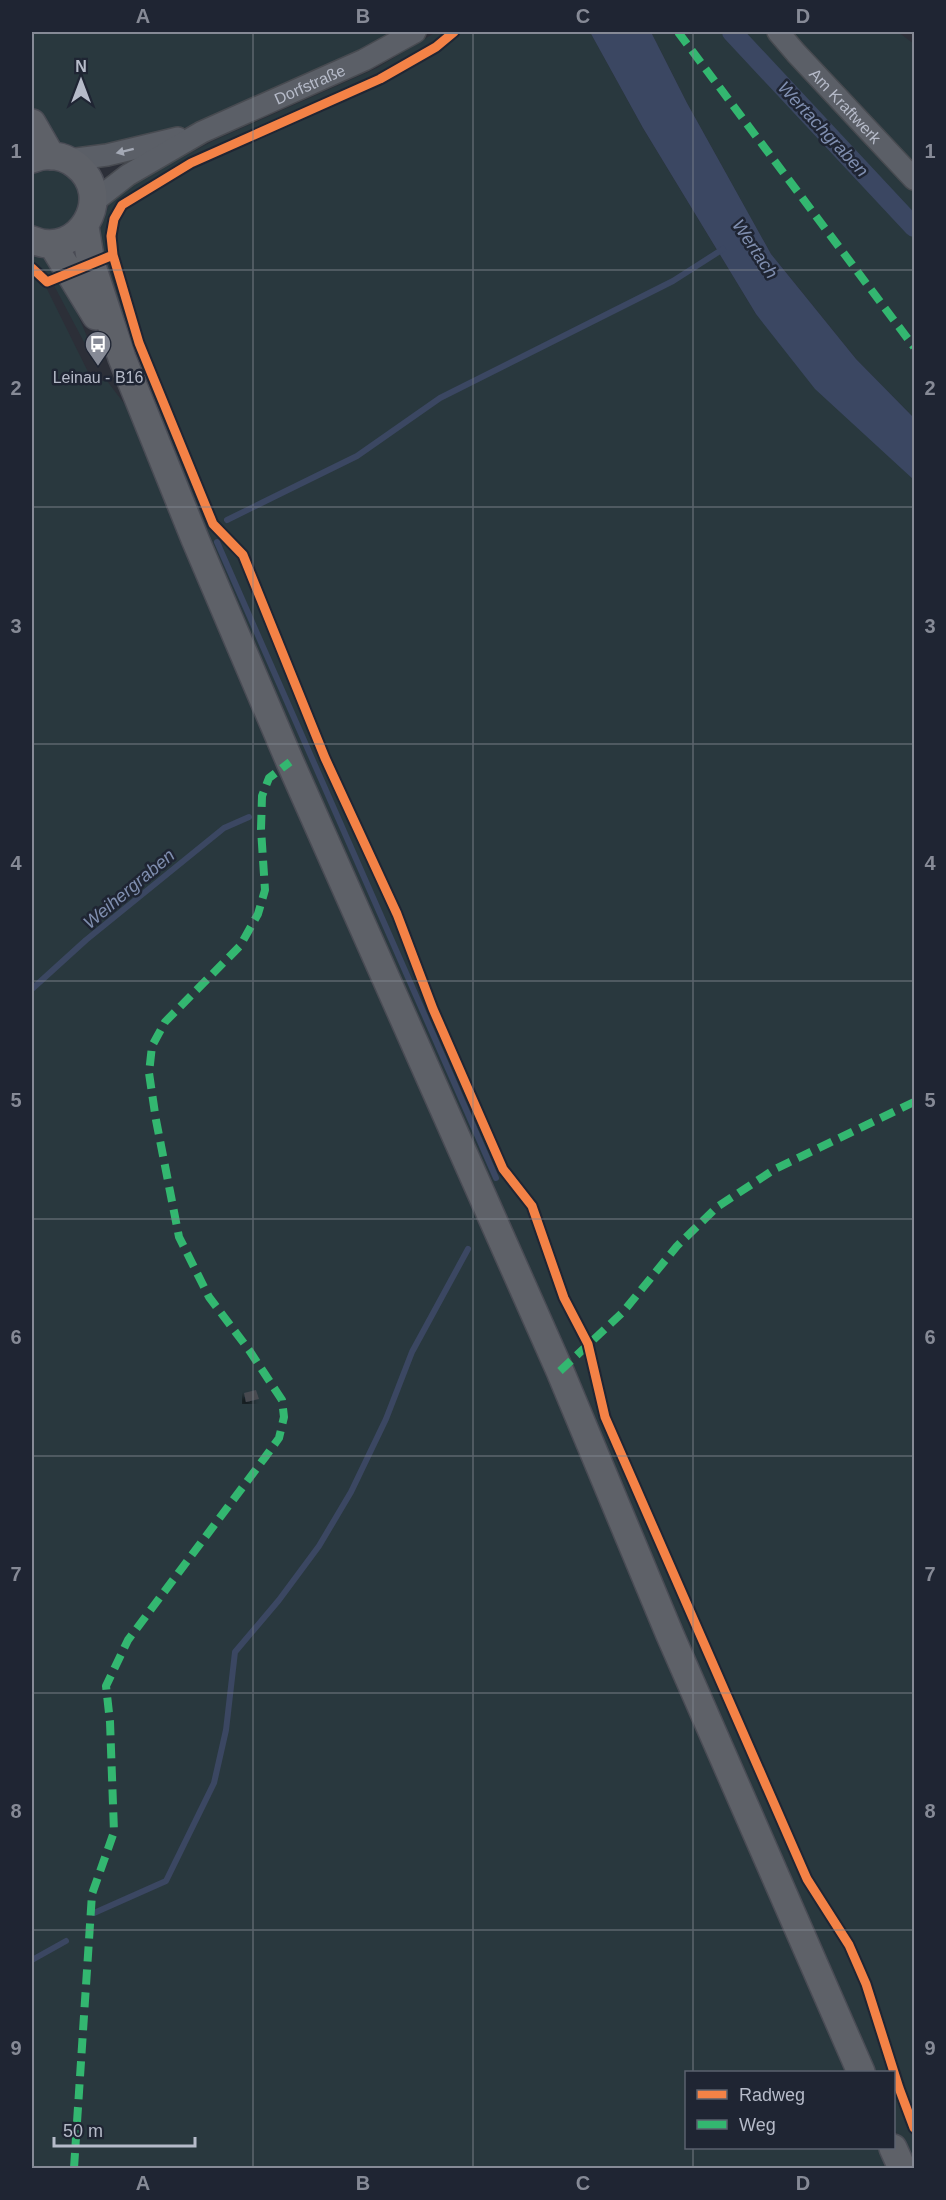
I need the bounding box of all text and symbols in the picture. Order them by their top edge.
text: A [136,5,150,27]
text: B [356,5,370,27]
text: C [576,5,590,27]
text: D [796,5,810,27]
north arrow [51,51,111,111]
text: N [75,58,87,75]
street label: Dorfstraße [272,61,348,107]
street label: Am Kraftwerk [806,65,885,147]
water label: Wertachgraben [774,77,872,181]
text: 1 [10,140,22,162]
text: 1 [924,140,936,162]
one-way arrow [115,146,134,156]
water label: Wertach [728,216,782,282]
bus stop icon: Leinau - B16 [83,329,113,367]
place label: Leinau - B16 [53,369,143,386]
text: 2 [10,377,22,399]
text: 2 [924,377,936,399]
text: 3 [10,615,22,637]
text: 3 [924,615,936,637]
water label: Weihergraben [79,845,179,933]
text: 4 [10,852,22,874]
text: 4 [924,852,936,874]
text: 5 [10,1089,22,1111]
text: 5 [924,1089,936,1111]
text: 6 [10,1326,22,1348]
text: 6 [924,1326,936,1348]
text: 7 [10,1563,22,1585]
text: 7 [924,1563,936,1585]
text: 8 [10,1800,22,1822]
text: 8 [924,1800,936,1822]
text: 9 [10,2037,22,2059]
text: 9 [924,2037,936,2059]
legend [685,2071,895,2149]
text: Radweg [739,2085,805,2105]
scale bar [54,2110,195,2148]
text: Weg [739,2115,776,2135]
text: 50 m [63,2121,103,2141]
text: A [136,2172,150,2194]
text: B [356,2172,370,2194]
text: C [576,2172,590,2194]
text: D [796,2172,810,2194]

